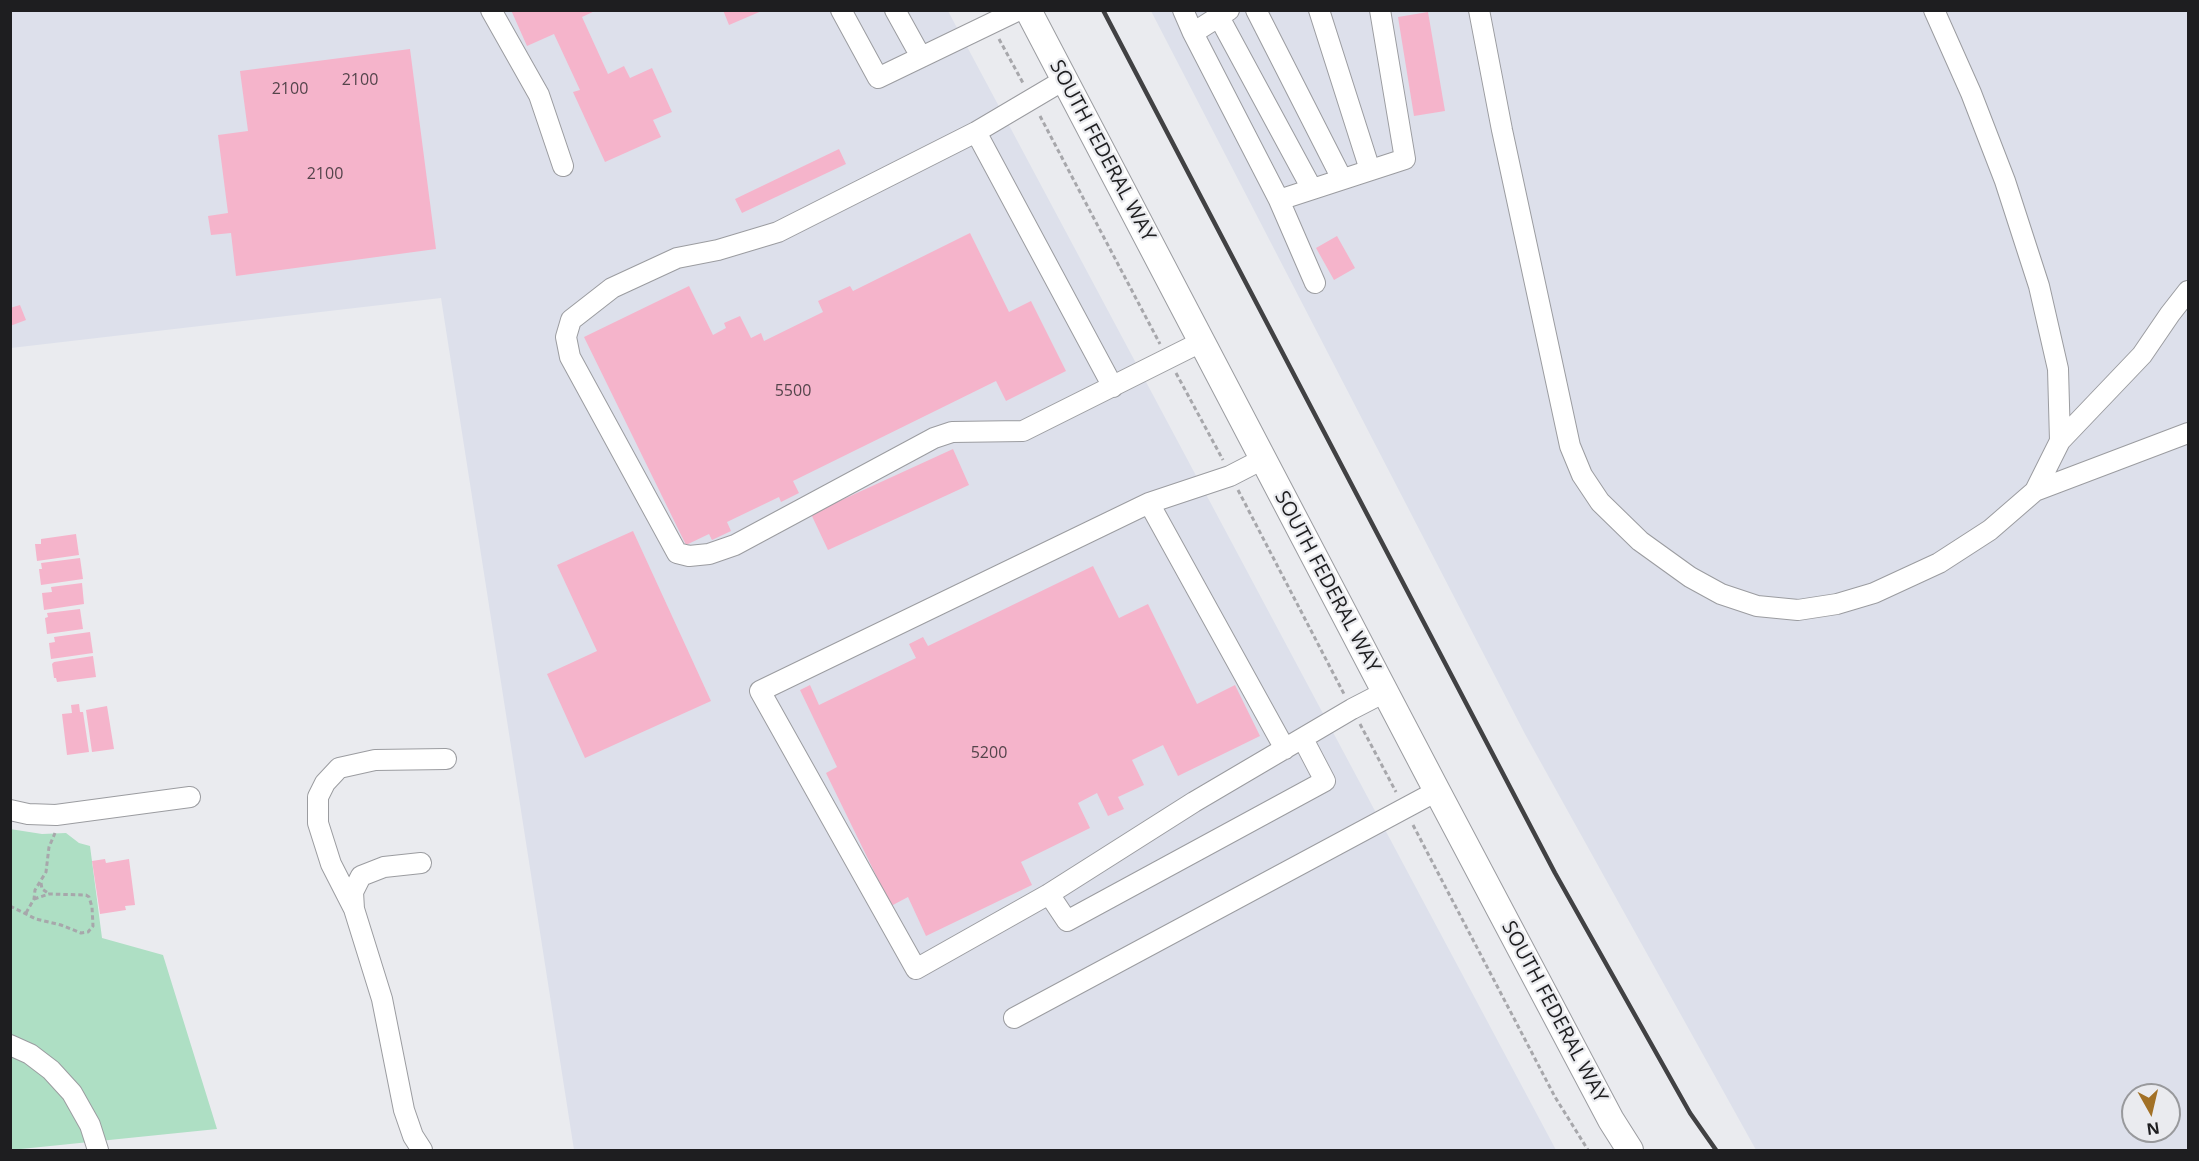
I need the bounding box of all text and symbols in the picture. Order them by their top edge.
street label: SOUTH FEDERAL WAY [1044,56,1160,246]
house number: 2100 [342,70,378,90]
house number: 2100 [272,79,308,99]
house number: 2100 [307,164,343,184]
house number: 5500 [775,381,811,401]
street label: SOUTH FEDERAL WAY [1269,487,1385,677]
house number: 5200 [971,743,1007,763]
street label: SOUTH FEDERAL WAY [1496,917,1612,1107]
north arrow [2121,1083,2181,1143]
text: N [2145,1117,2161,1141]

